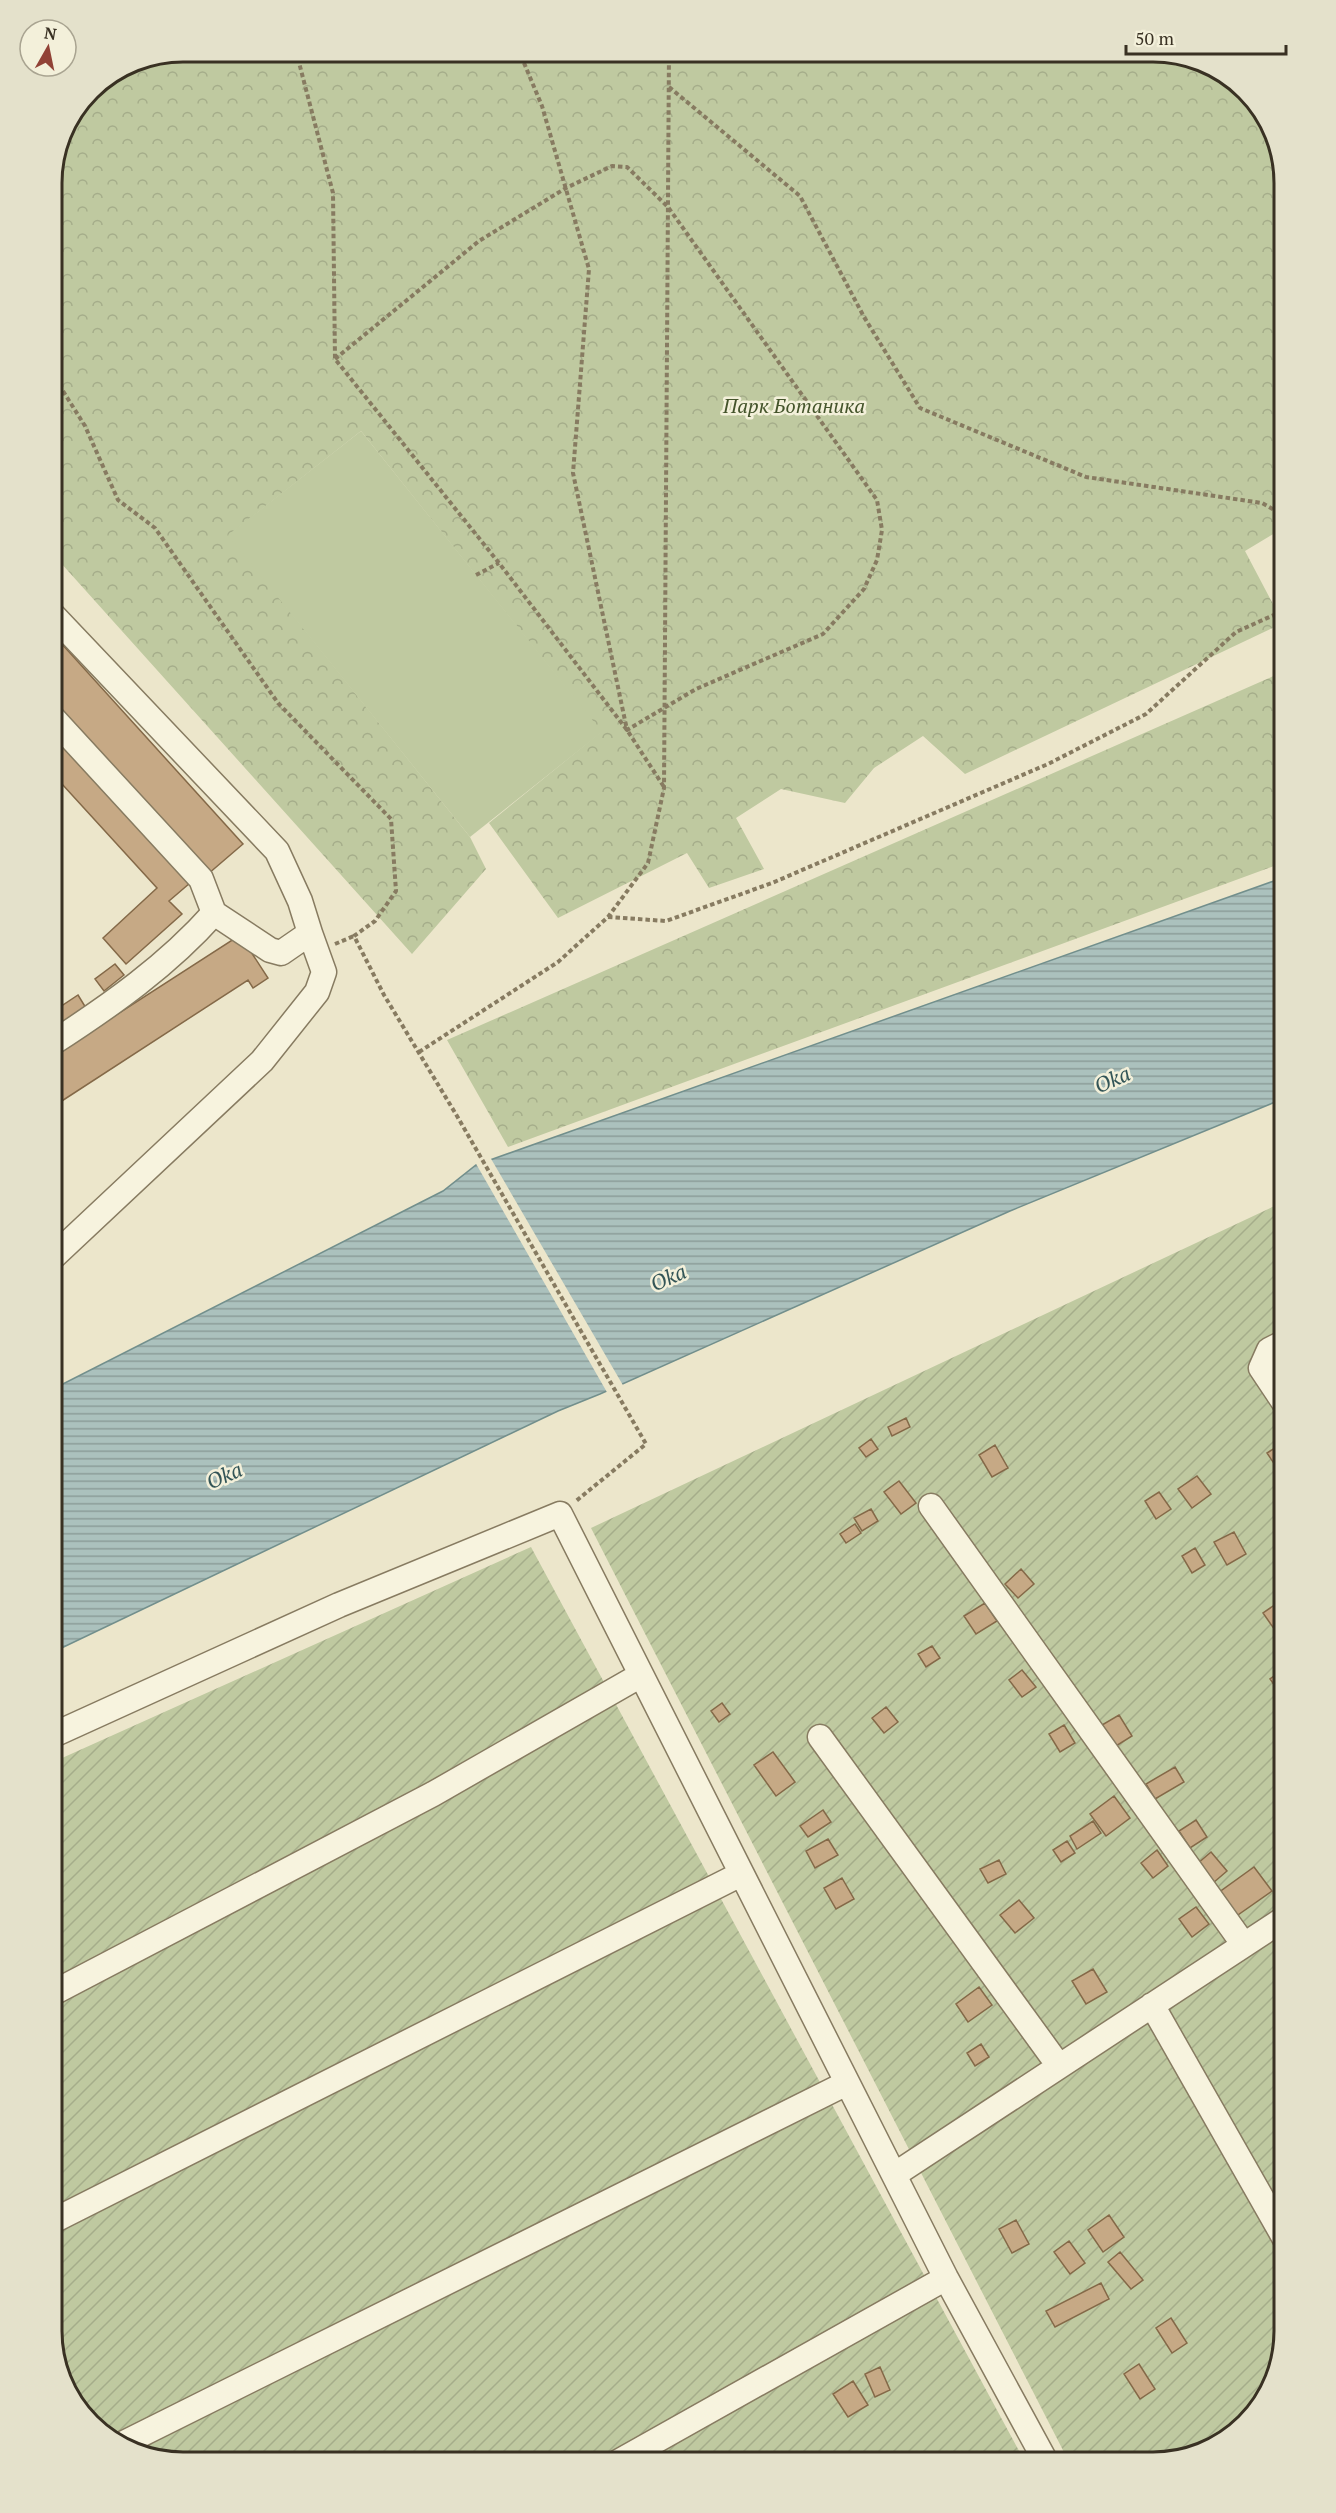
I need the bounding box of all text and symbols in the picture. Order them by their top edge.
north arrow [18,18,78,78]
scale bar [1126,18,1286,56]
text: N [43,21,58,45]
text: 50 m [1135,26,1175,50]
park label: Парк Ботаника [722,392,865,419]
water label: Oka [1090,1059,1134,1099]
water label: Oka [646,1257,690,1297]
water label: Oka [202,1455,246,1495]

